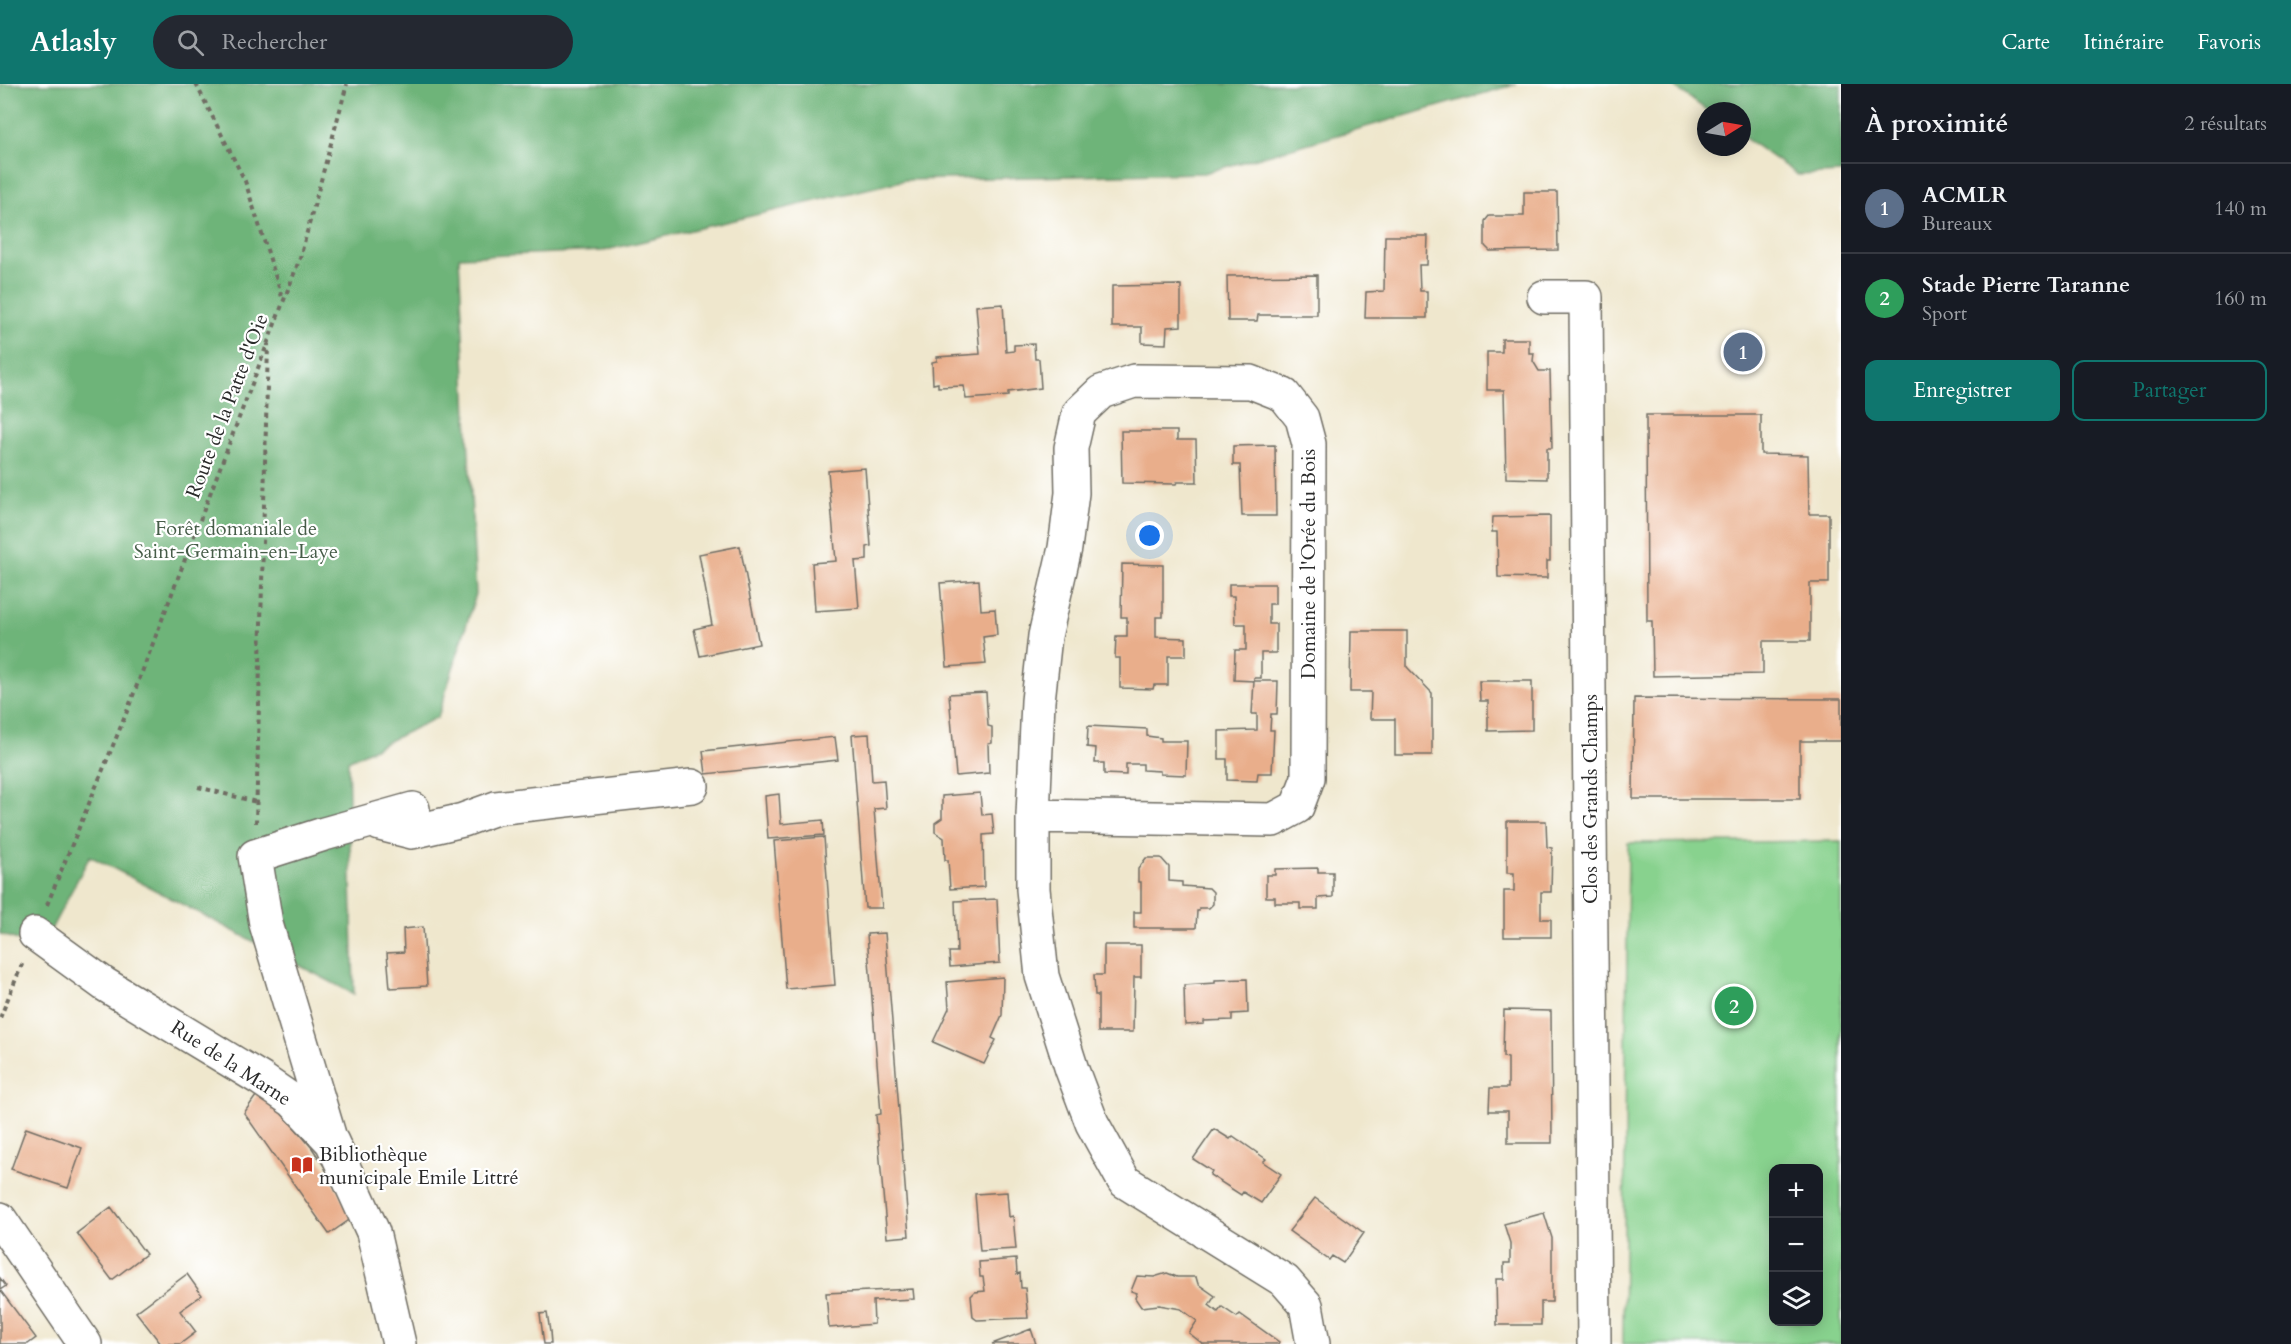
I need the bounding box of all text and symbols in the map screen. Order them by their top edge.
search box [153,15,573,69]
text: Atlasly [30,23,117,61]
icon: search [174,26,207,59]
text: Rechercher [222,27,327,57]
text: Carte [2001,28,2050,57]
text: Itinéraire [2083,28,2164,57]
text: Favoris [2197,28,2261,57]
north arrow [1697,102,1751,156]
text: À proximité [1865,106,2008,141]
text: 2 résultats [2184,110,2267,137]
text: ACMLR [1922,180,2007,210]
text: 1 [1879,195,1890,222]
text: 140 m [2214,195,2267,222]
text: Bureaux [1922,210,1993,237]
text: Stade Pierre Taranne [1922,270,2130,300]
text: 2 [1879,285,1890,312]
text: 160 m [2214,285,2267,312]
text: Sport [1922,300,1967,327]
street label: Route de la Patte d'Oie [179,310,275,502]
pin: 1 [1724,330,1762,374]
button: Enregistrer [1865,360,2060,421]
button: Partager [2072,360,2267,421]
street label: Domaine de l'Orée du Bois [1295,449,1322,679]
park label: Forêt domaniale de Saint-Germain-en-Laye [134,515,338,565]
your location [1135,521,1164,550]
street label: Clos des Grands Champs [1577,694,1604,904]
pin: 2 [1714,984,1754,1028]
street label: Rue de la Marne [165,1014,297,1112]
place label: Bibliothèque municipale Emile Littré [319,1141,519,1191]
library icon: Bibliothèque municipale Emile Littré [290,1153,314,1177]
map controls [1769,1164,1823,1326]
button: + [1769,1164,1823,1218]
button: − [1769,1218,1823,1272]
button: layers [1769,1272,1823,1326]

